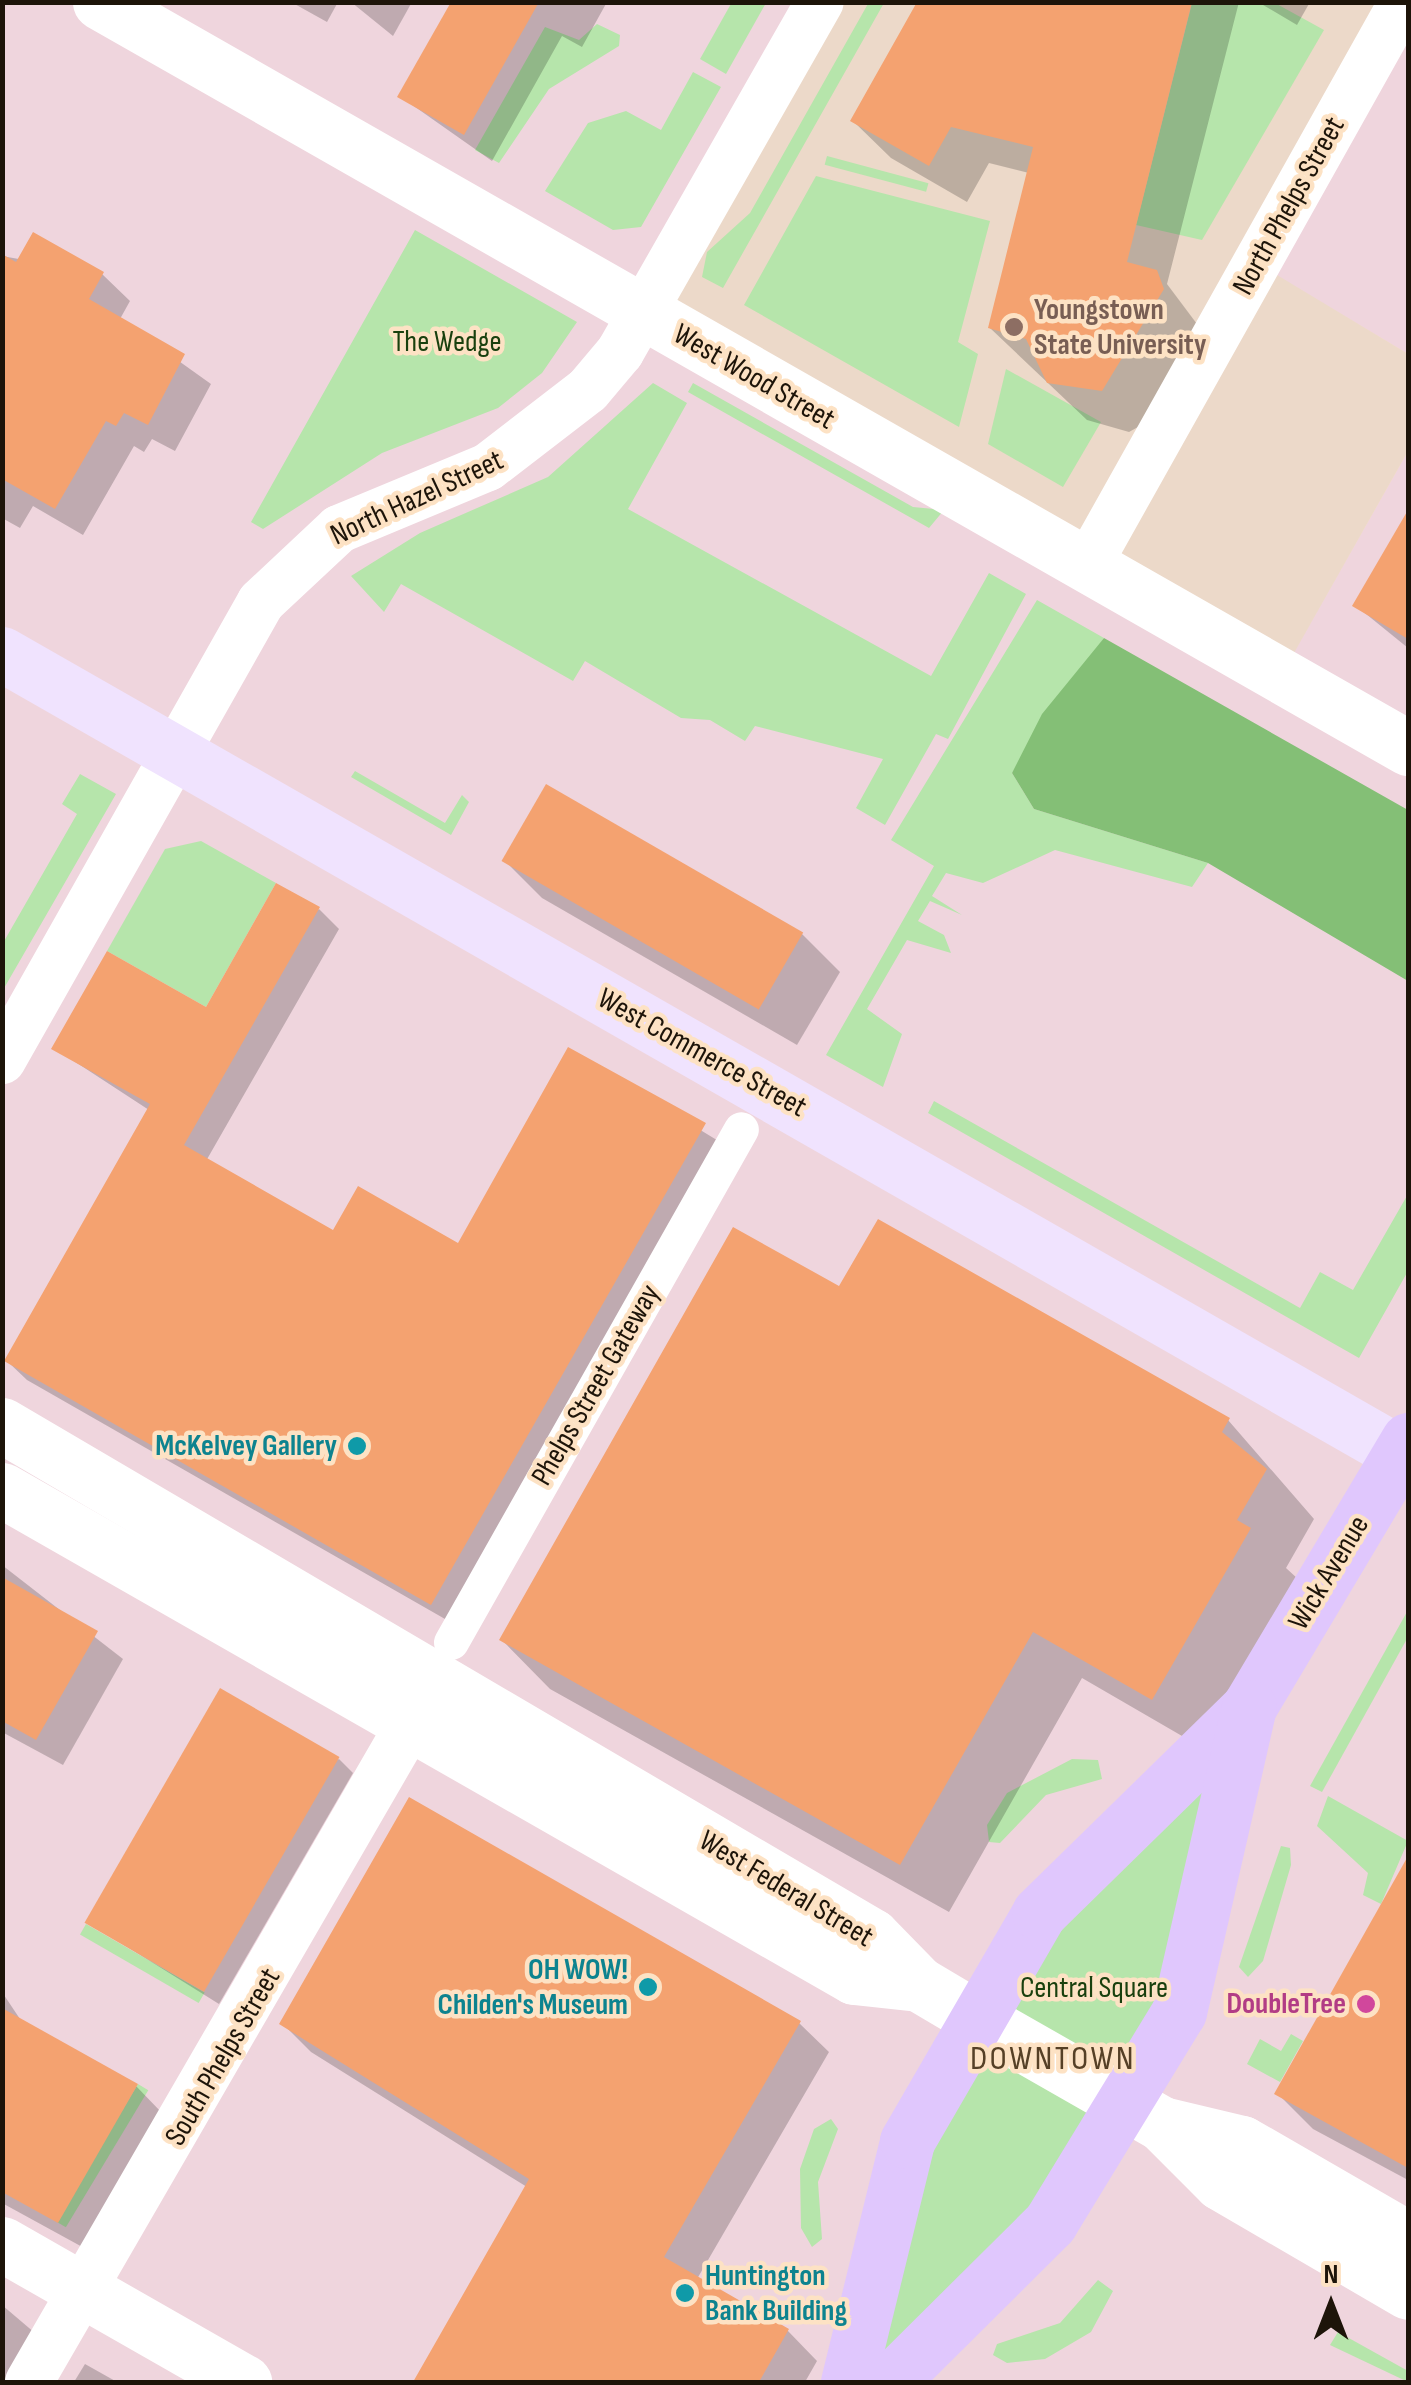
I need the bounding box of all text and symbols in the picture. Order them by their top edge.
street label: North Phelps Street [1225,111,1353,301]
place label: Youngstown State University [1034,292,1206,362]
street label: West Wood Street [667,316,841,438]
marker: Youngstown State University [1003,316,1025,338]
park label: The Wedge [392,324,502,360]
street label: North Hazel Street [325,442,509,554]
street label: West Commerce Street [591,981,813,1125]
street label: Phelps Street Gateway [524,1278,668,1492]
place label: McKelvey Gallery [155,1428,337,1464]
marker: McKelvey Gallery [346,1435,368,1457]
street label: Wick Avenue [1281,1509,1377,1637]
street label: West Federal Street [692,1823,880,1955]
place label: OH WOW! Childen's Museum [438,1952,628,2022]
street label: South Phelps Street [158,1962,288,2152]
park label: Central Square [1020,1970,1168,2006]
marker: OH WOW! Childen's Museum [637,1976,659,1998]
place label: DoubleTree [1226,1986,1346,2022]
marker: DoubleTree [1355,1993,1377,2015]
district label: DOWNTOWN [970,2038,1136,2080]
north arrow [1281,2255,1381,2355]
place label: Huntington Bank Building [705,2258,847,2328]
text: N [1324,2258,1338,2291]
marker: Huntington Bank Building [674,2282,696,2304]

